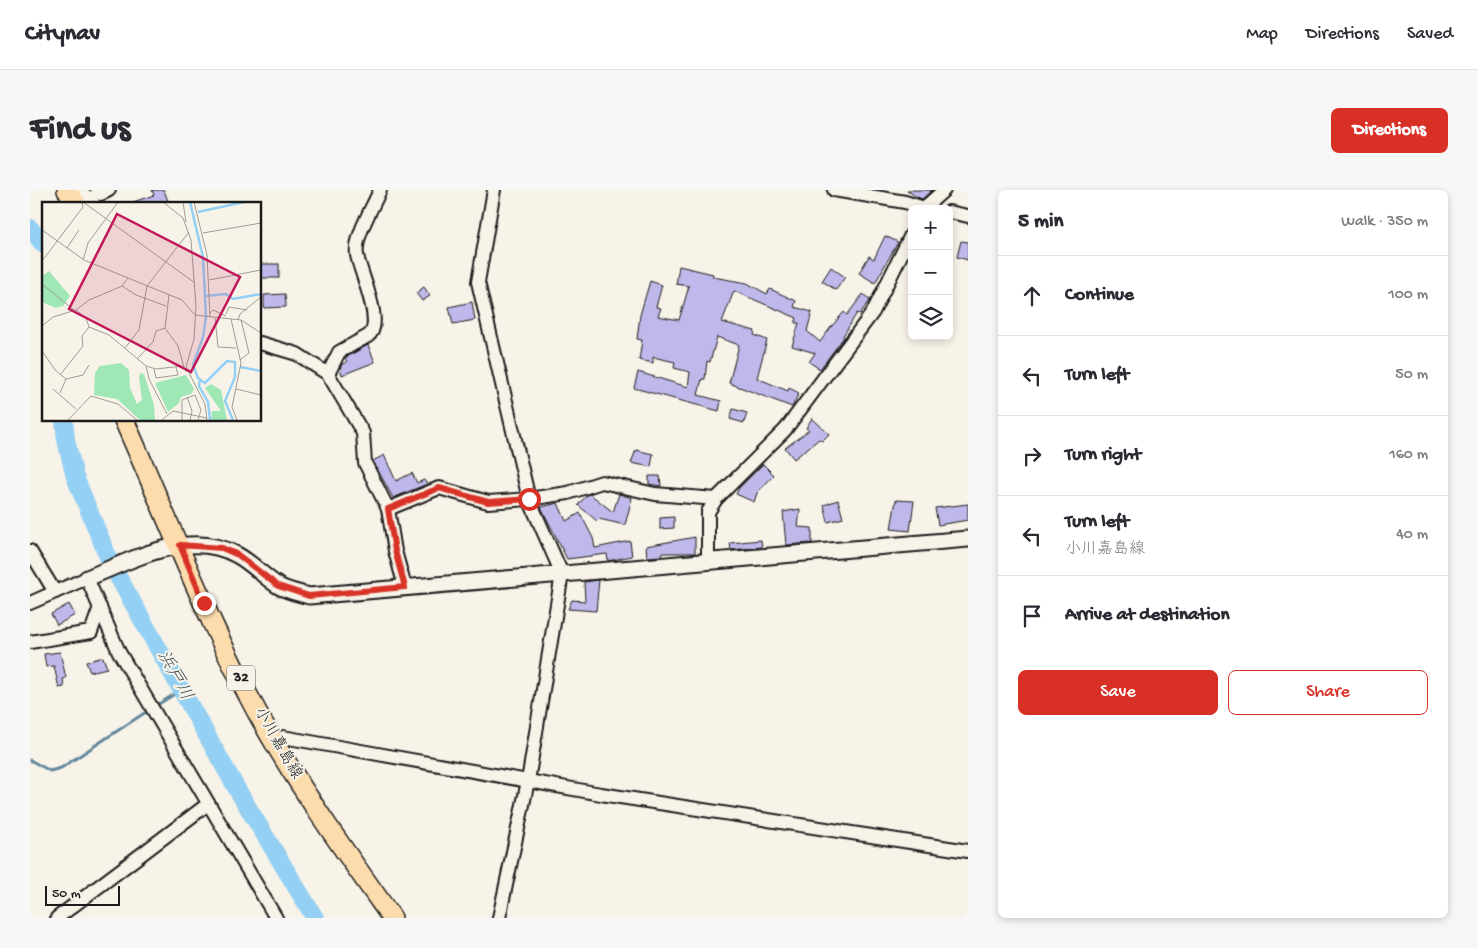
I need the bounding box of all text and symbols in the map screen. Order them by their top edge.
text: Citynav [25,20,100,49]
text: Map [1246,24,1278,45]
text: Directions [1306,24,1379,45]
text: Saved [1407,24,1453,45]
button: Directions [1331,108,1448,153]
text: Find us [30,110,130,151]
inset map [42,202,261,421]
map controls [908,205,953,340]
button: + [908,205,953,250]
text: 5 min [1018,210,1063,235]
text: Walk · 350 m [1341,213,1428,232]
button: − [908,250,953,295]
icon: ahead [1018,282,1046,310]
text: Continue [1065,284,1134,307]
text: 100 m [1388,286,1428,305]
button: layers [908,295,953,340]
icon: left [1018,362,1046,390]
text: Turn left [1065,364,1129,387]
text: 50 m [1395,366,1428,385]
icon: right [1018,442,1046,470]
text: Turn right [1065,444,1141,467]
text: 160 m [1389,446,1428,465]
route start [518,488,541,511]
text: Turn left [1065,511,1129,534]
icon: left [1018,522,1046,550]
text: 40 m [1396,526,1428,545]
text: 小川嘉島線 [1065,541,1145,560]
route end [193,592,216,615]
icon: arrive [1018,602,1046,630]
text: Arrive at destination [1065,604,1229,627]
water label: 浜戸川 [152,647,196,705]
road number: 32 [227,666,255,690]
button: Save [1018,670,1218,715]
button: Share [1228,670,1428,715]
street label: 小川嘉島線 [249,704,307,783]
scale bar [45,883,120,906]
text: 50 m [52,886,81,903]

